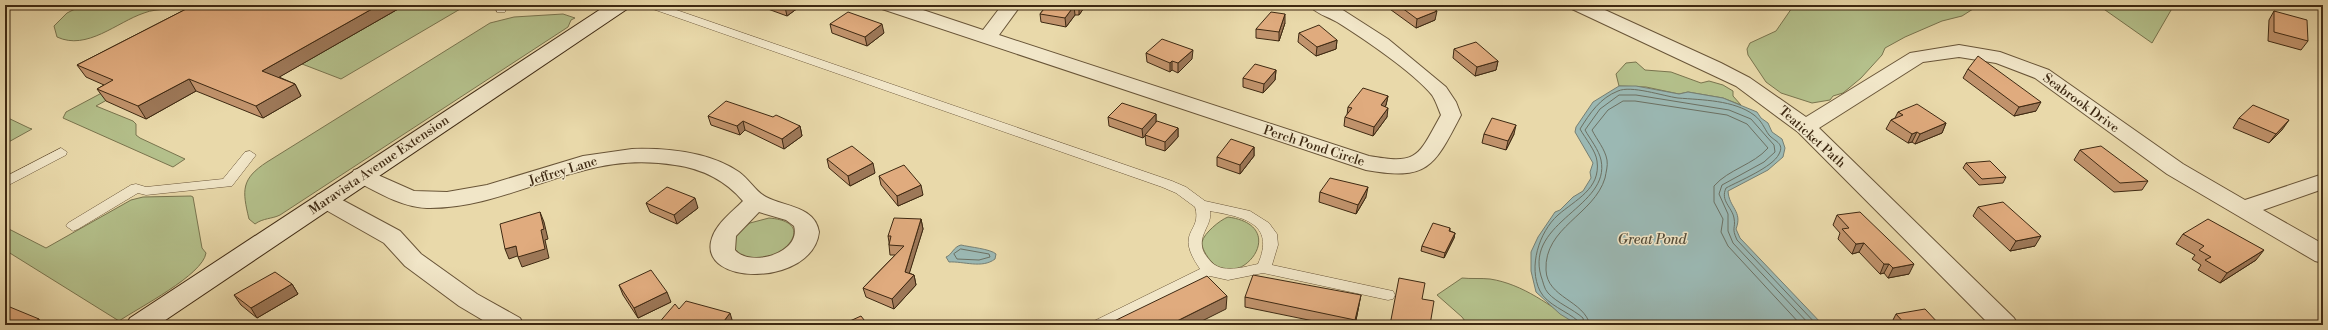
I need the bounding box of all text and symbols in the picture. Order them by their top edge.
street label: Seabrook Drive [2040,70,2123,136]
street label: Teaticket Path [1775,103,1849,171]
street label: Maravista Avenue Extension [306,112,452,218]
street label: Perch Pond Circle [1261,122,1367,170]
street label: Jeffrey Lane [526,153,600,189]
water label: Great Pond [1618,231,1688,249]

